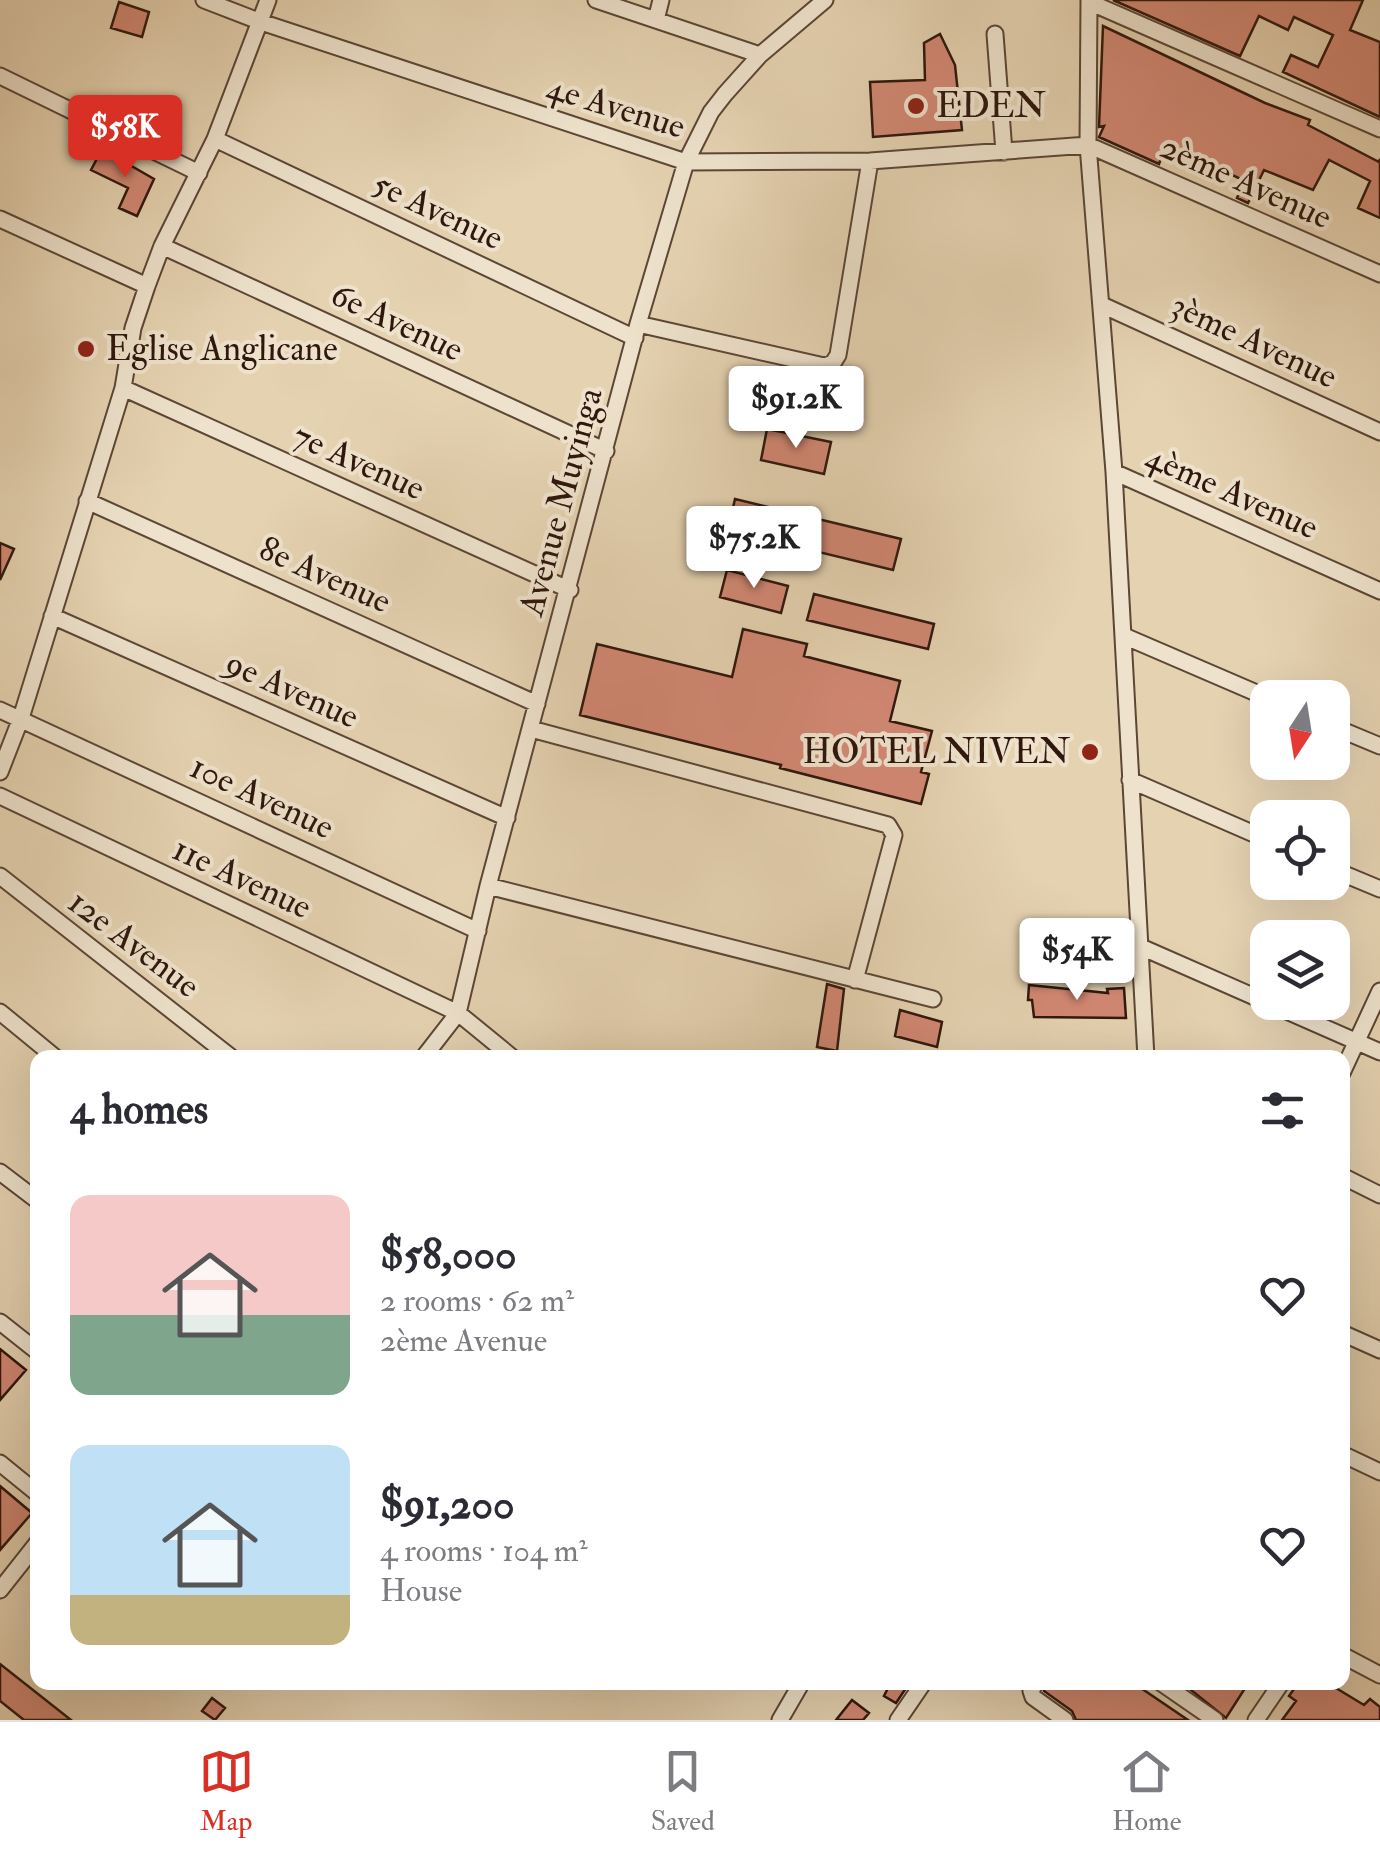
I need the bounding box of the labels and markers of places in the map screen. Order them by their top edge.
place label: EDEN [936,84,1047,128]
pin: $58K [66,95,184,180]
marker: EDEN [905,95,927,117]
place label: Eglise Anglicane [106,327,338,371]
marker: Eglise Anglicane [75,338,97,360]
pin: $91.2K [715,366,877,451]
pin: $75.2K [673,506,835,591]
place label: HOTEL NIVEN [802,730,1071,774]
marker: HOTEL NIVEN [1079,741,1101,763]
pin: $54K [1018,918,1136,1003]

